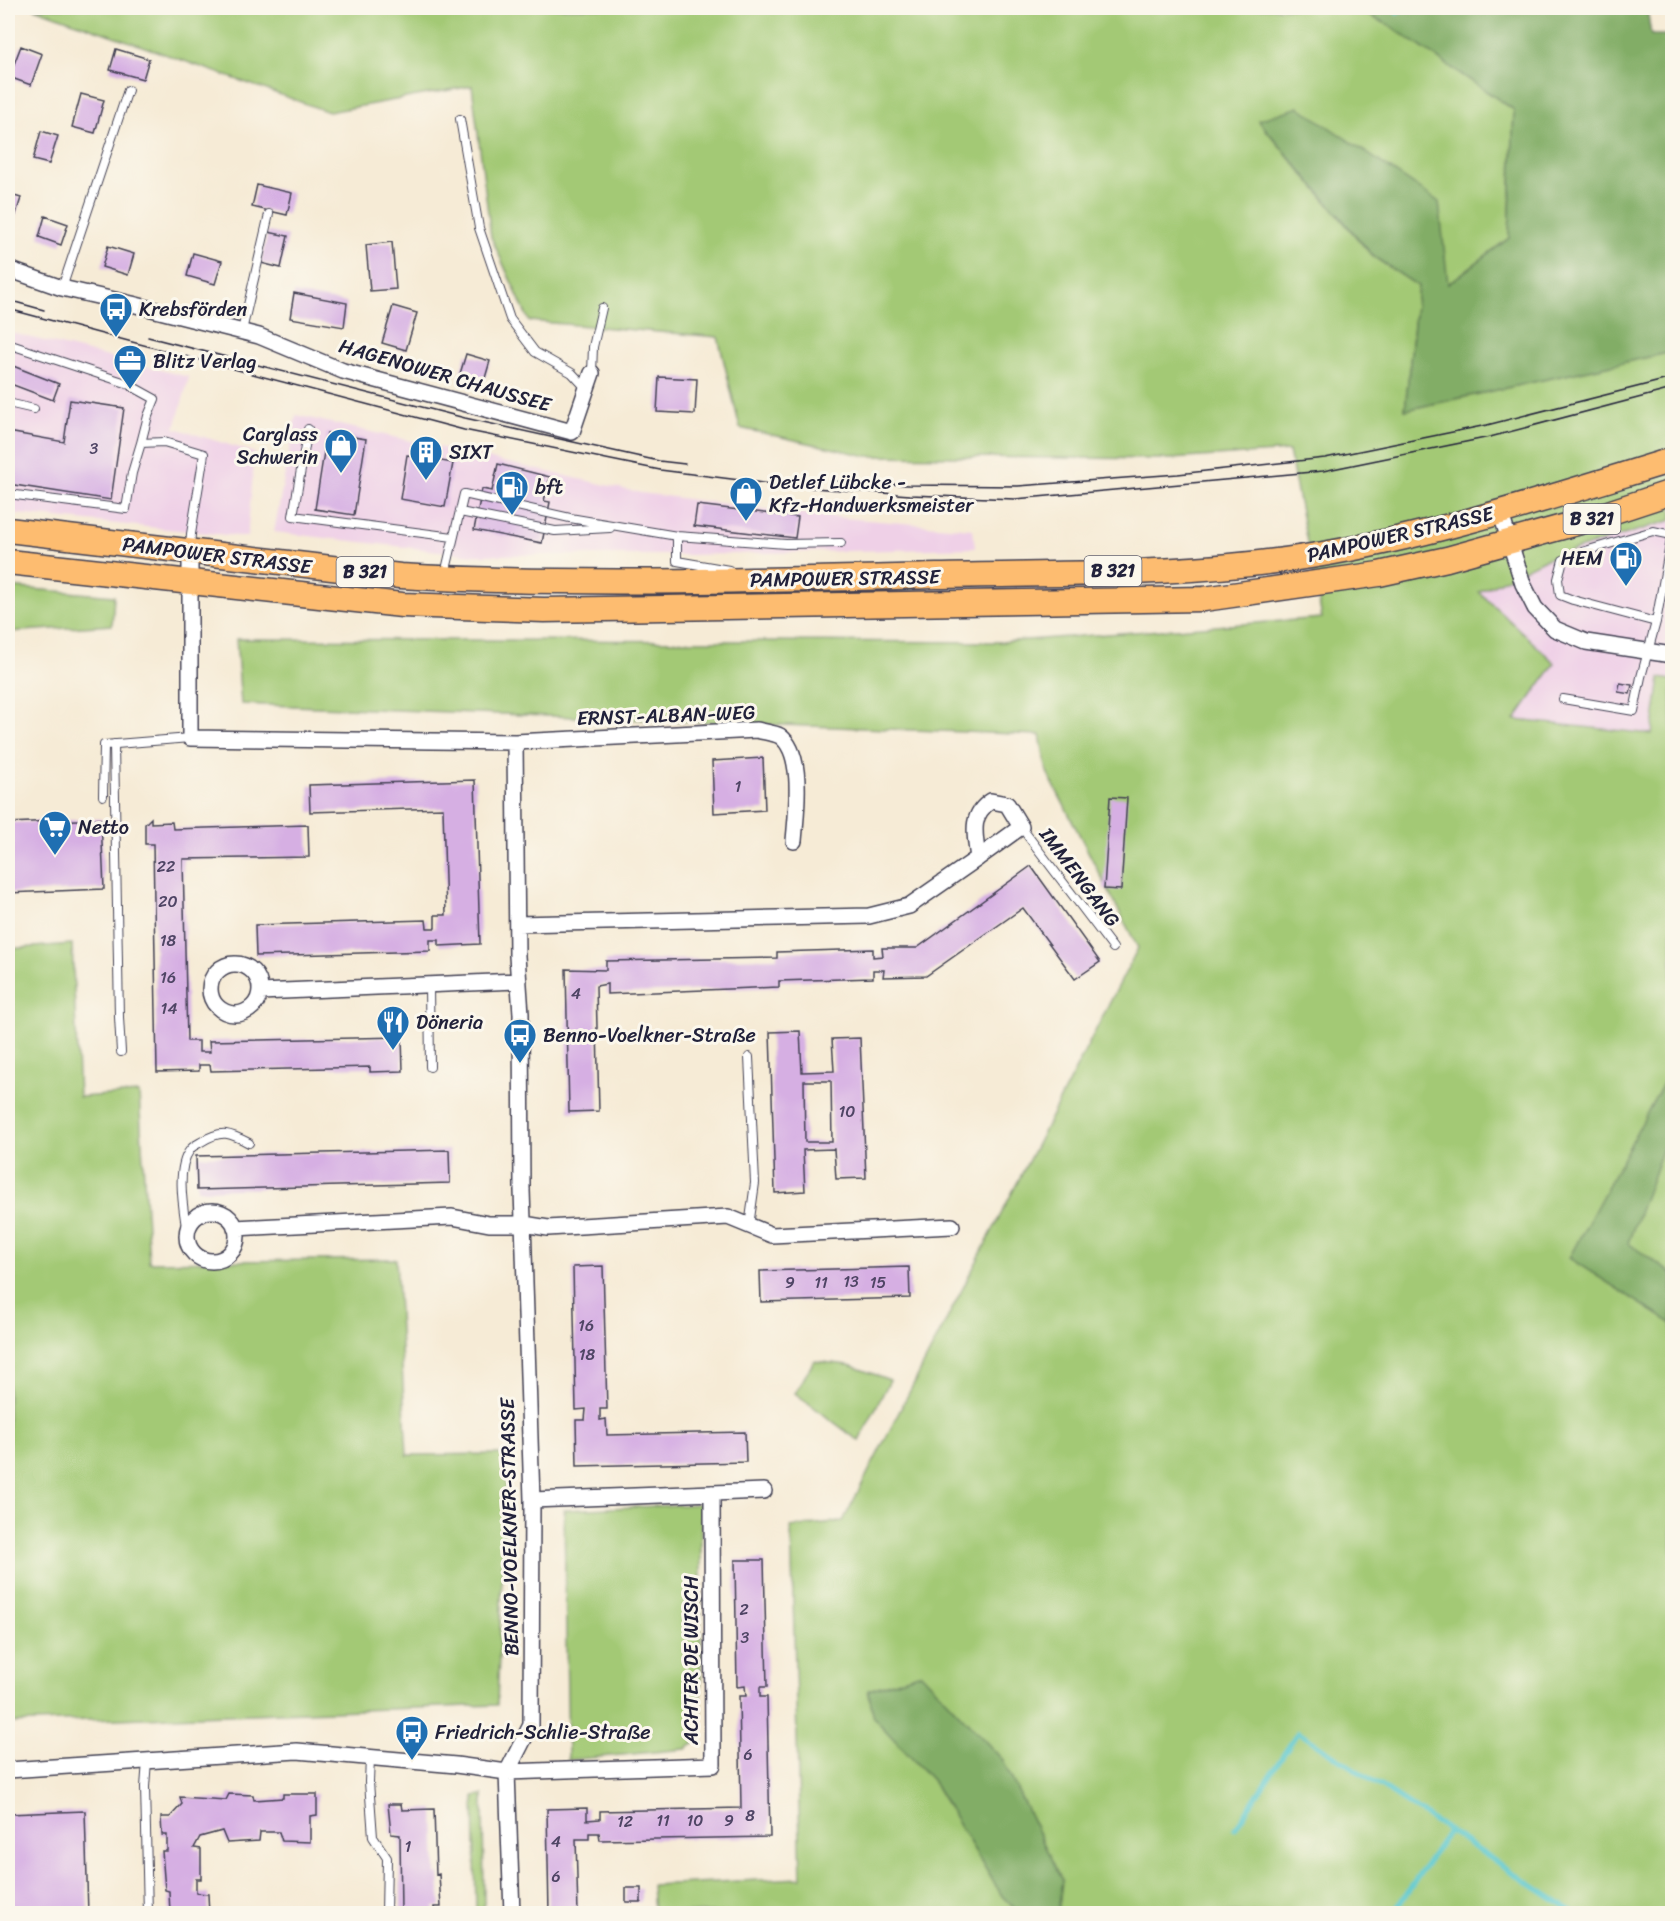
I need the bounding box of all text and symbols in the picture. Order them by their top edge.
bus stop icon: Krebsförden [98,291,134,338]
place label: Krebsförden [139,292,248,327]
street label: HAGENOWER CHAUSSEE [335,328,557,423]
office icon: Blitz Verlag [112,343,148,390]
place label: Blitz Verlag [153,344,256,379]
place label: Carglass Schwerin [236,417,319,475]
shop icon: Carglass Schwerin [323,427,359,474]
house number: 3 [90,434,99,463]
building icon: SIXT [408,434,444,481]
place label: SIXT [449,435,494,470]
place label: Detlef Lübcke - Kfz-Handwerksmeister [769,465,974,523]
fuel station icon: bft [494,469,530,516]
place label: bft [535,470,563,505]
shop icon: Detlef Lübcke - Kfz-Handwerksmeister [728,475,764,522]
street label: PAMPOWER STRASSE [1303,496,1499,573]
road number: B 321 [1564,504,1620,534]
street label: PAMPOWER STRASSE [120,527,315,585]
fuel station icon: HEM [1608,540,1644,587]
place label: HEM [1561,541,1603,576]
road number: B 321 [1084,556,1142,586]
road number: B 321 [336,557,394,587]
street label: PAMPOWER STRASSE [750,559,942,598]
street label: ERNST-ALBAN-WEG [576,695,756,736]
house number: 1 [735,772,742,801]
supermarket icon: Netto [37,809,73,856]
place label: Netto [78,810,129,845]
street label: IMMENGANG [1029,819,1129,935]
house number: 22 [157,852,175,881]
house number: 20 [158,887,178,916]
house number: 18 [160,926,177,955]
house number: 16 [160,963,176,992]
house number: 4 [571,979,581,1008]
house number: 14 [161,994,177,1023]
restaurant icon: Döneria [375,1004,411,1051]
place label: Döneria [416,1005,483,1040]
bus stop icon: Benno-Voelkner-Straße [502,1017,538,1064]
place label: Benno-Voelkner-Straße [543,1018,756,1053]
house number: 10 [839,1097,855,1126]
house number: 13 [843,1267,859,1296]
house number: 9 [785,1268,795,1297]
house number: 11 [814,1268,828,1297]
house number: 15 [870,1268,887,1297]
house number: 16 [578,1311,594,1340]
house number: 18 [579,1340,596,1369]
street label: BENNO-VOELKNER-STRASSE [490,1396,529,1656]
street label: ACHTER DE WISCH [674,1575,709,1746]
house number: 2 [739,1595,749,1624]
house number: 3 [741,1623,750,1652]
bus stop icon: Friedrich-Schlie-Straße [394,1714,430,1761]
place label: Friedrich-Schlie-Straße [435,1715,651,1750]
house number: 6 [743,1740,753,1769]
house number: 8 [745,1801,755,1830]
house number: 11 [656,1806,670,1835]
house number: 10 [687,1806,703,1835]
house number: 9 [724,1806,734,1835]
house number: 12 [617,1807,633,1836]
house number: 4 [551,1827,561,1856]
house number: 1 [405,1832,412,1861]
house number: 6 [551,1862,561,1891]

